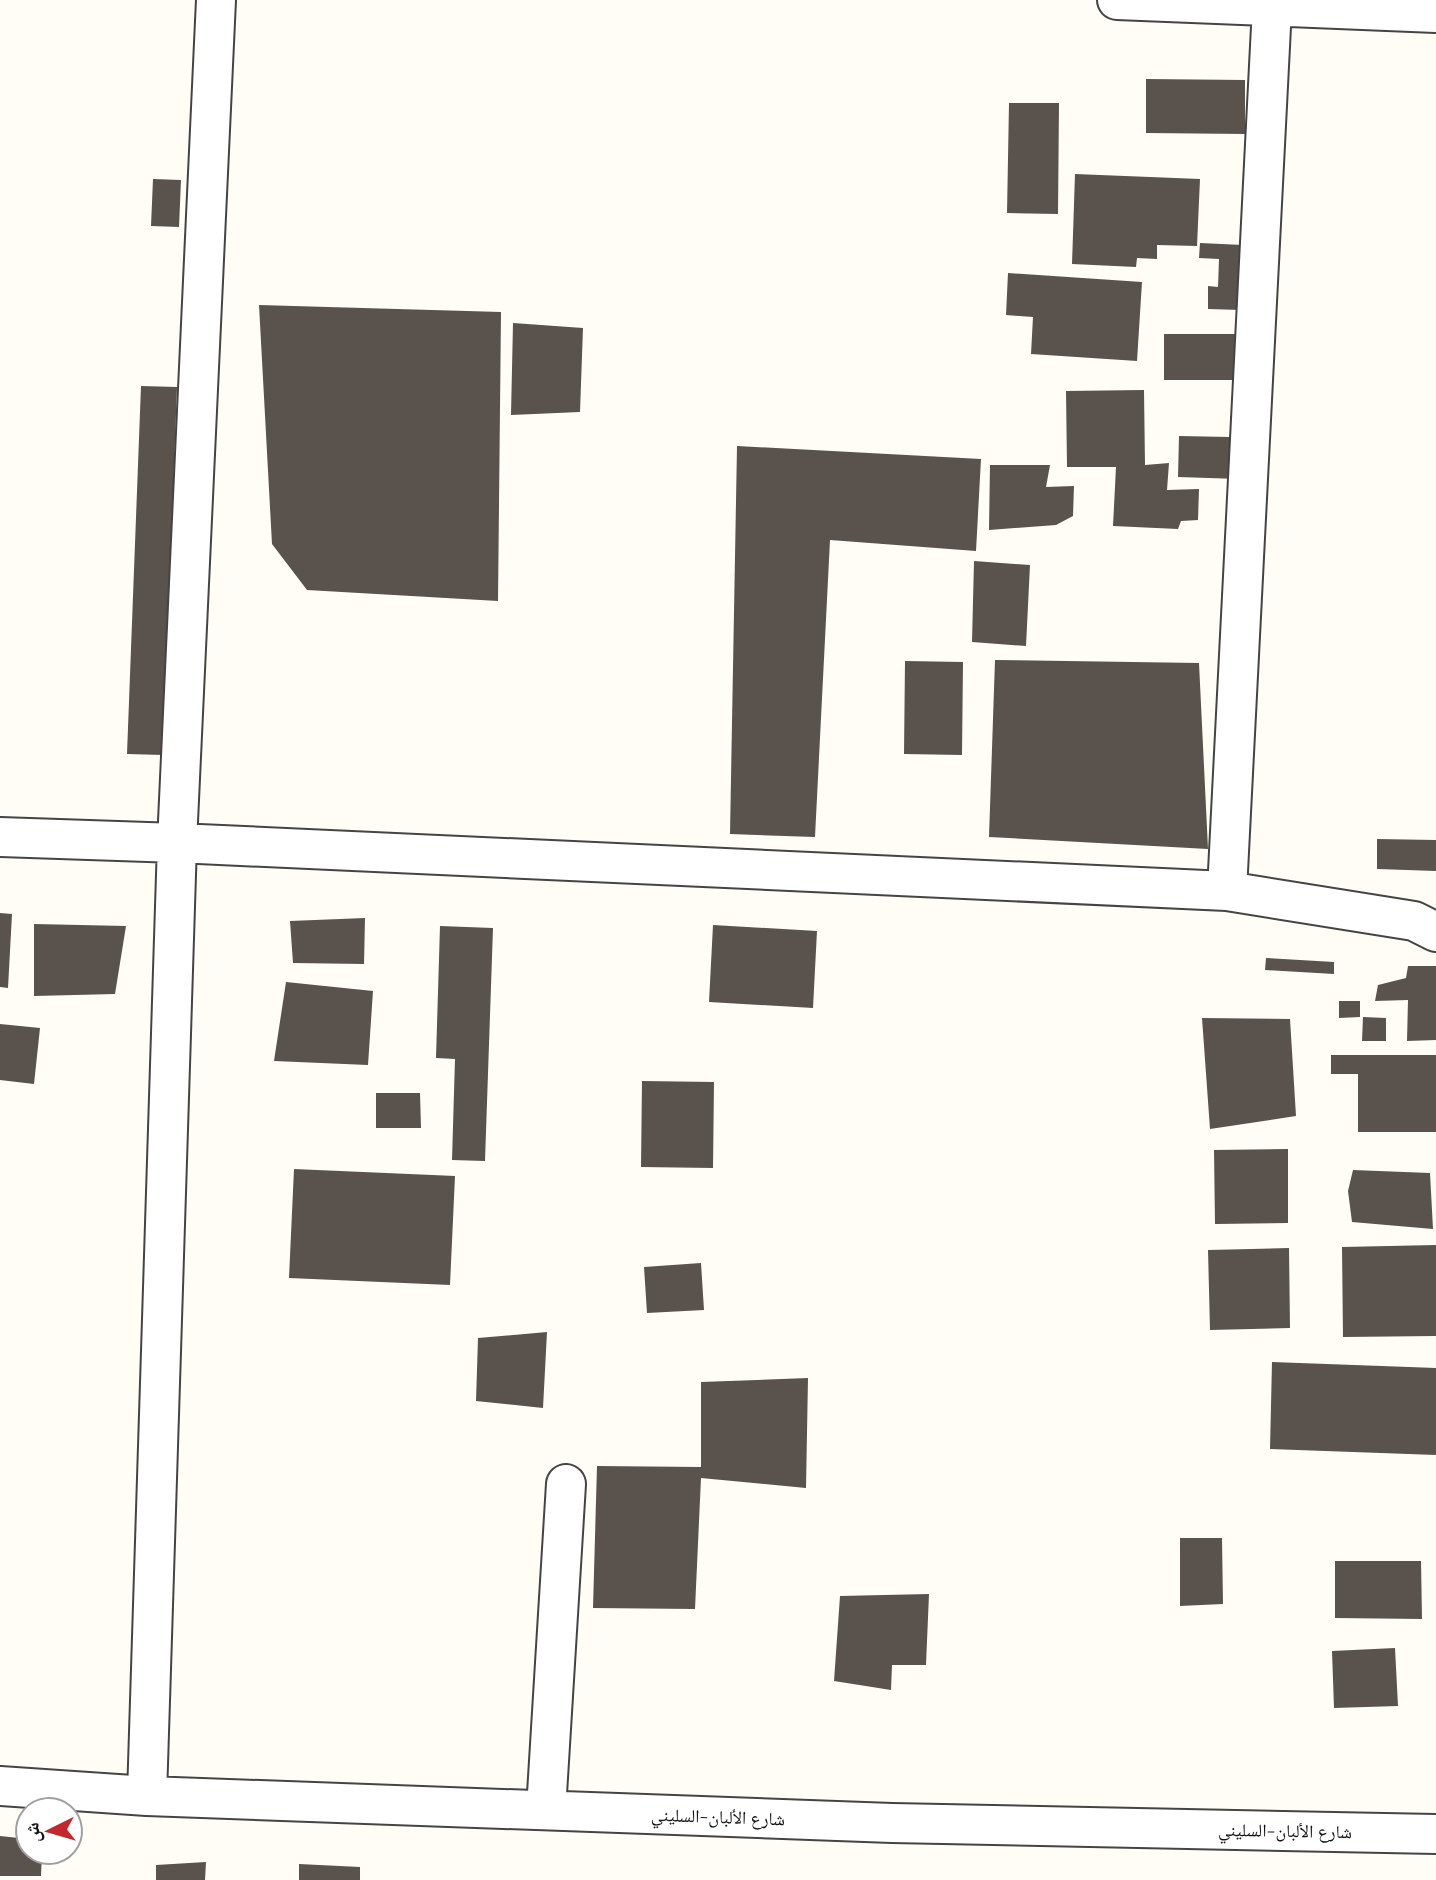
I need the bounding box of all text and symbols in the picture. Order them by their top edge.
north arrow [14,1796,84,1866]
street label: شارع الألبان-السليني [651,1802,785,1834]
street label: شارع الألبان-السليني [1218,1817,1352,1847]
text: ش [17,1821,45,1844]

